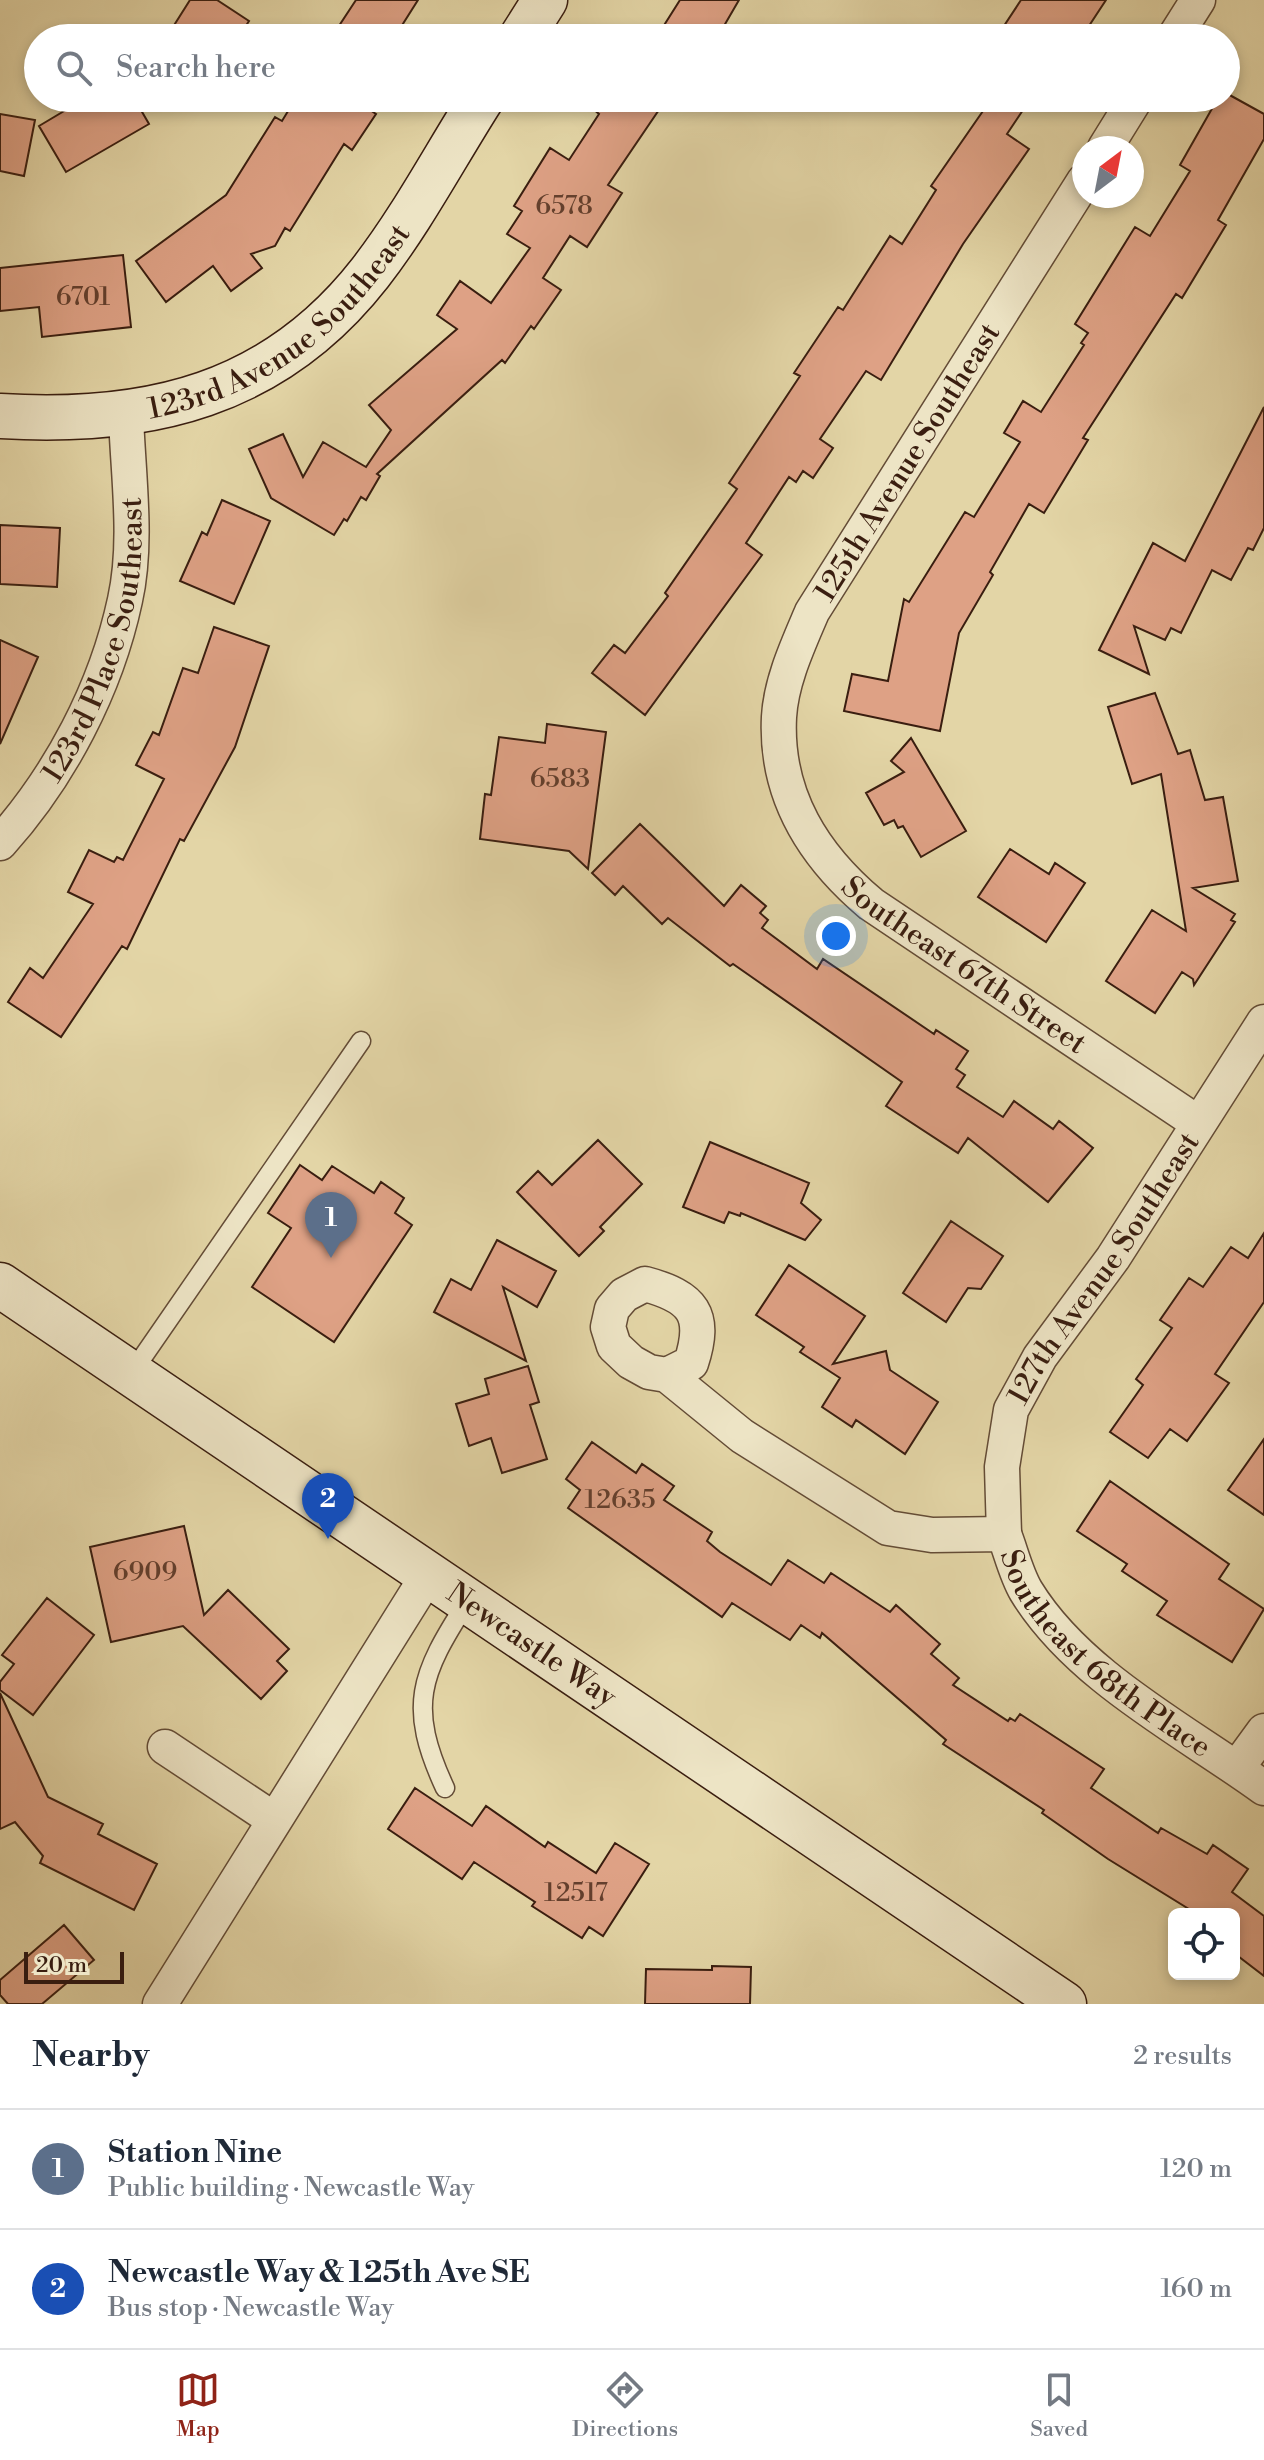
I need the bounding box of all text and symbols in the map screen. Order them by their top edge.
search box [24,24,1240,112]
icon: search [52,46,96,90]
text: Search here [116,49,276,87]
north arrow [1072,136,1144,208]
house number: 6578 [535,190,593,222]
street label: 123rd Avenue Southeast [145,217,420,429]
house number: 6701 [56,281,110,313]
street label: 125th Avenue Southeast [807,316,1009,609]
street label: 123rd Place Southeast [34,496,152,790]
house number: 6583 [530,763,590,795]
street label: Southeast 67th Street [833,868,1094,1063]
your location [816,916,856,956]
street label: 127th Avenue Southeast [1000,1125,1209,1412]
pin: 1 [305,1192,357,1258]
pin: 2 [302,1473,354,1539]
house number: 12635 [585,1484,655,1516]
street label: Southeast 68th Place [991,1545,1218,1767]
house number: 6909 [113,1556,177,1588]
street label: Newcastle Way [439,1574,624,1716]
house number: 12517 [544,1877,608,1909]
map controls [1168,1908,1240,1980]
button: locate [1168,1908,1240,1980]
scale bar [24,1948,124,1984]
text: 20 m [36,1952,87,1979]
text: Nearby [32,2035,150,2077]
text: 2 results [1133,2040,1232,2072]
text: Station Nine [108,2134,282,2172]
text: 1 [52,2153,64,2185]
text: 120 m [1160,2153,1232,2185]
text: Public building · Newcastle Way [108,2172,474,2204]
text: Newcastle Way & 125th Ave SE [108,2254,530,2292]
text: 2 [50,2273,66,2305]
text: 160 m [1161,2273,1232,2305]
text: Bus stop · Newcastle Way [108,2292,394,2324]
tab: Map [176,2368,220,2443]
tab: Directions [572,2368,678,2443]
tab: Saved [1030,2368,1088,2443]

